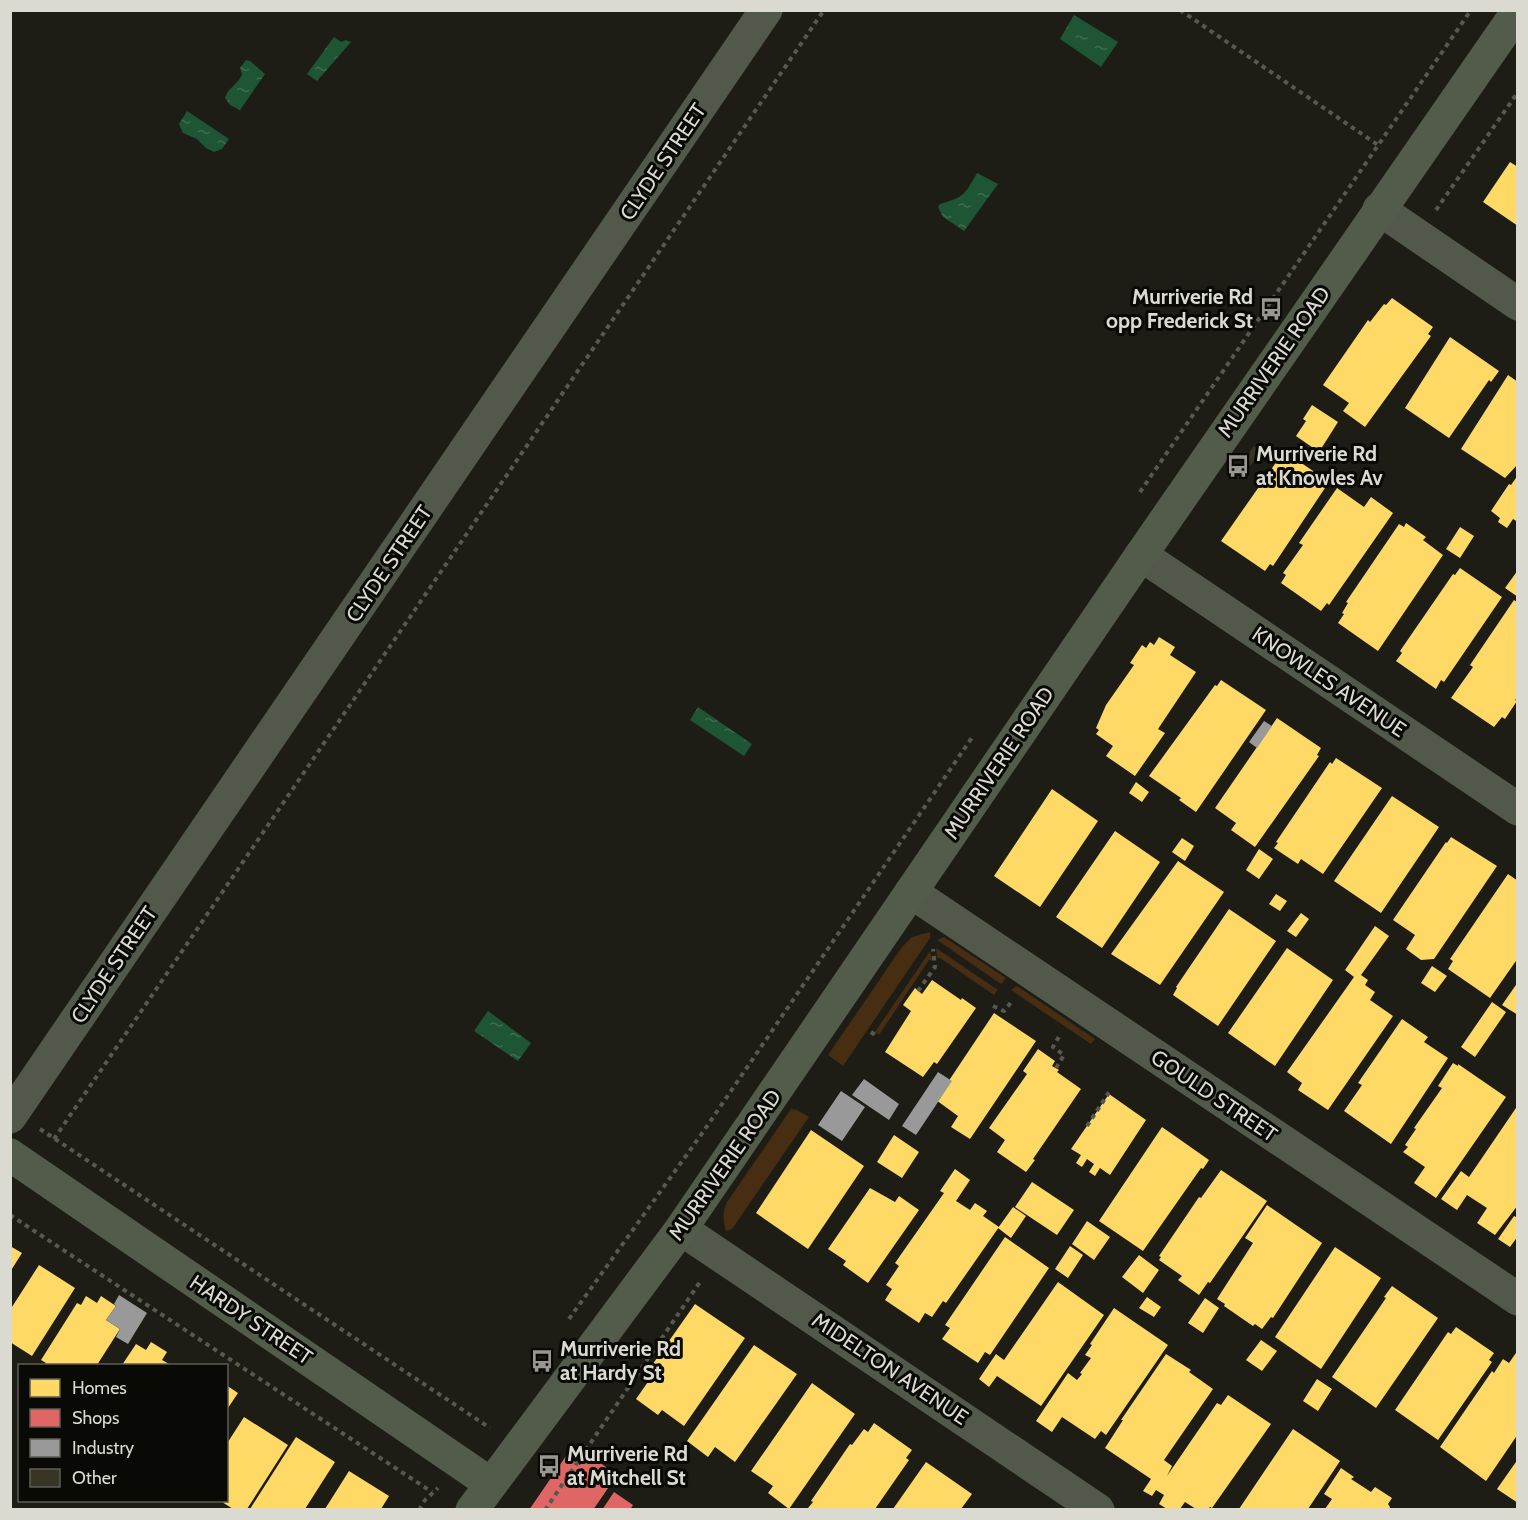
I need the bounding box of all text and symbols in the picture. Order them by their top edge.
street label: CLYDE STREET [614,99,711,225]
street label: MURRIVERIE ROAD [1212,281,1335,442]
place label: Murriverie Rd opp Frederick St [1106,284,1253,333]
bus stop icon: Murriverie Rd opp Frederick St [1258,296,1284,322]
place label: Murriverie Rd at Knowles Av [1256,441,1383,490]
bus stop icon: Murriverie Rd at Knowles Av [1225,453,1251,479]
street label: CLYDE STREET [340,501,437,627]
street label: KNOWLES AVENUE [1248,621,1411,742]
street label: MURRIVERIE ROAD [938,682,1059,844]
street label: CLYDE STREET [65,902,162,1028]
street label: GOULD STREET [1147,1044,1282,1147]
street label: MURRIVERIE ROAD [663,1084,786,1245]
street label: HARDY STREET [185,1269,317,1370]
street label: MIDELTON AVENUE [808,1307,973,1430]
place label: Murriverie Rd at Hardy St [560,1336,681,1385]
bus stop icon: Murriverie Rd at Hardy St [529,1348,555,1374]
legend [18,1364,228,1502]
text: Homes [72,1377,127,1399]
text: Shops [72,1407,120,1429]
text: Industry [72,1437,134,1459]
place label: Murriverie Rd at Mitchell St [567,1441,688,1490]
bus stop icon: Murriverie Rd at Mitchell St [536,1453,562,1479]
text: Other [72,1467,117,1489]

